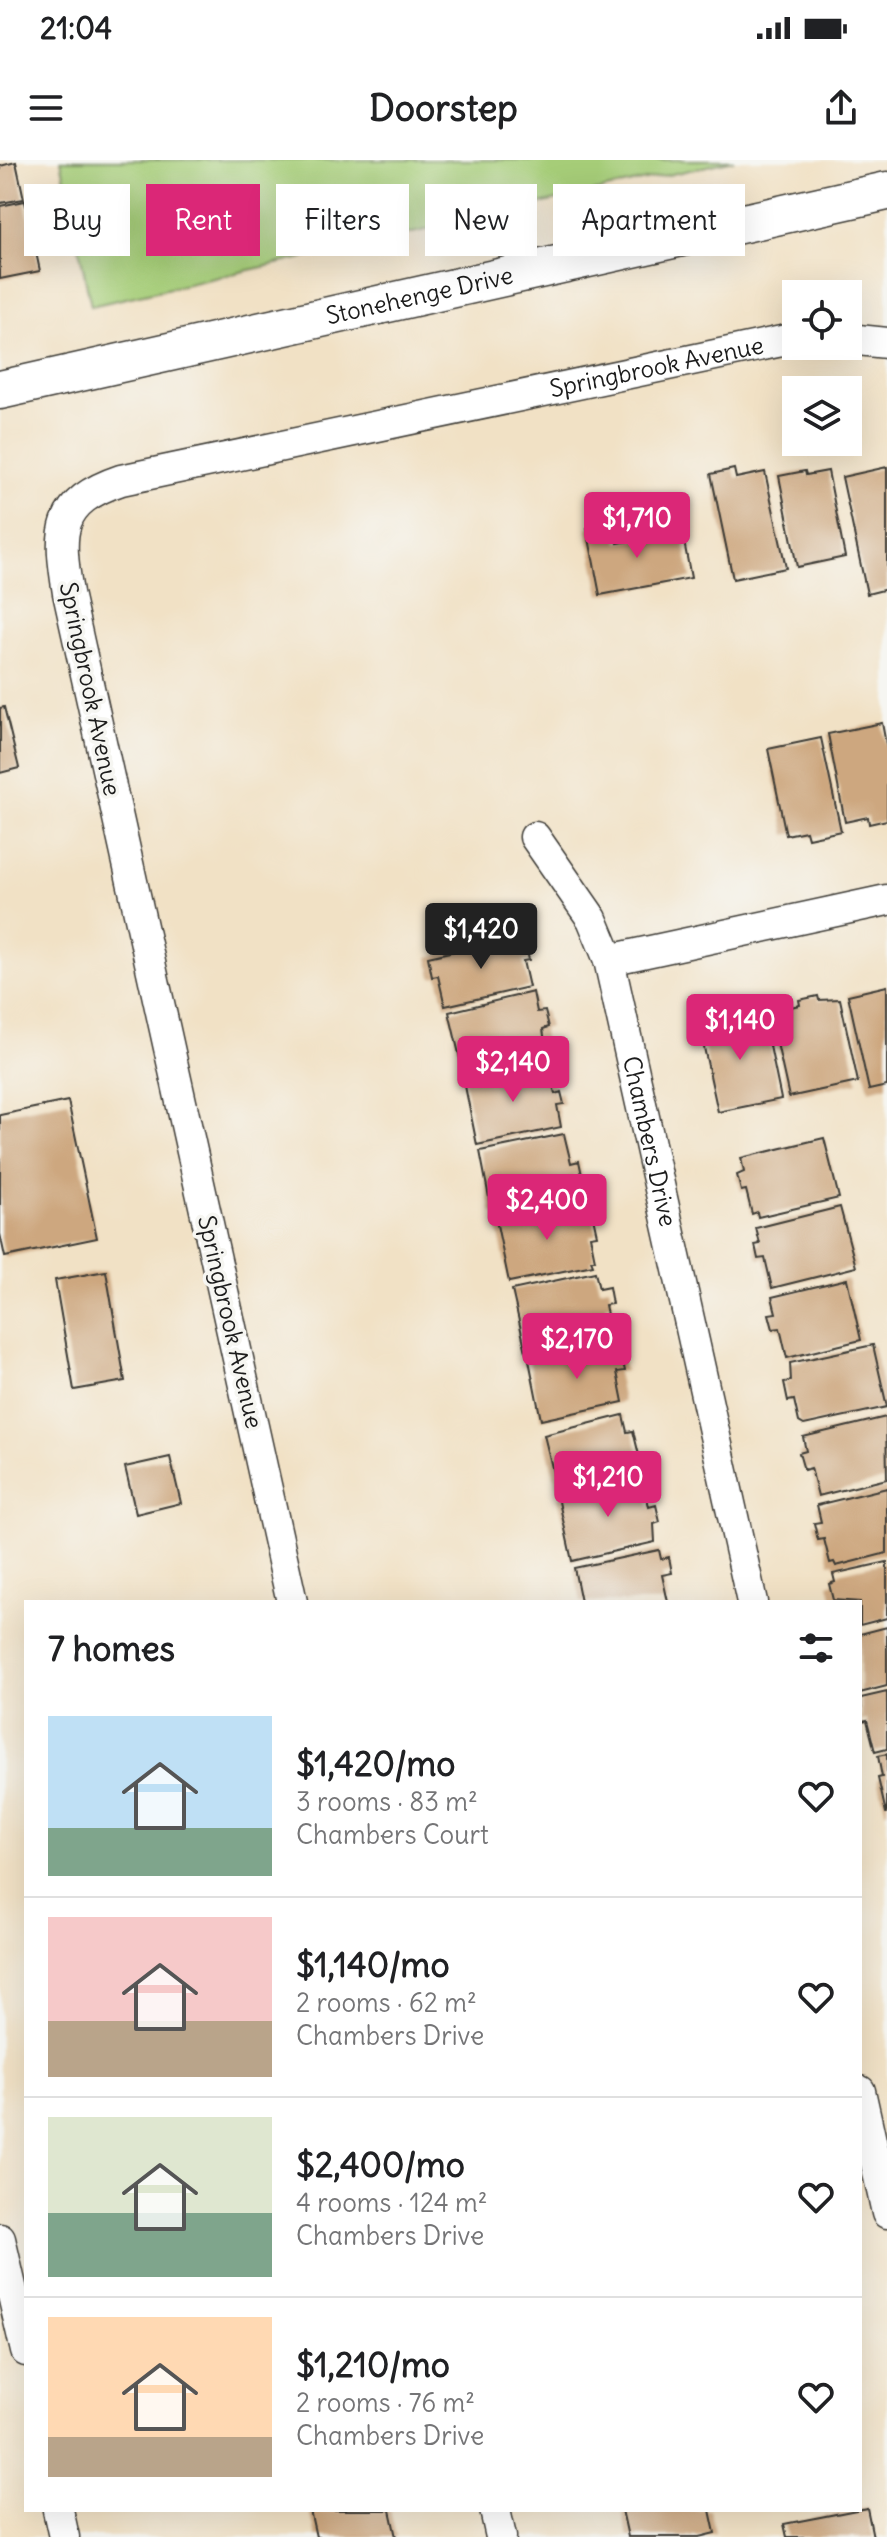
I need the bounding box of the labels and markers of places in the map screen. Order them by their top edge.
pin: $1,710 [572,492,702,560]
pin: $1,420 [416,903,546,971]
pin: $1,140 [675,994,805,1062]
pin: $2,140 [448,1036,578,1104]
pin: $2,400 [482,1174,612,1242]
pin: $2,170 [512,1313,642,1381]
pin: $1,210 [543,1451,673,1519]

